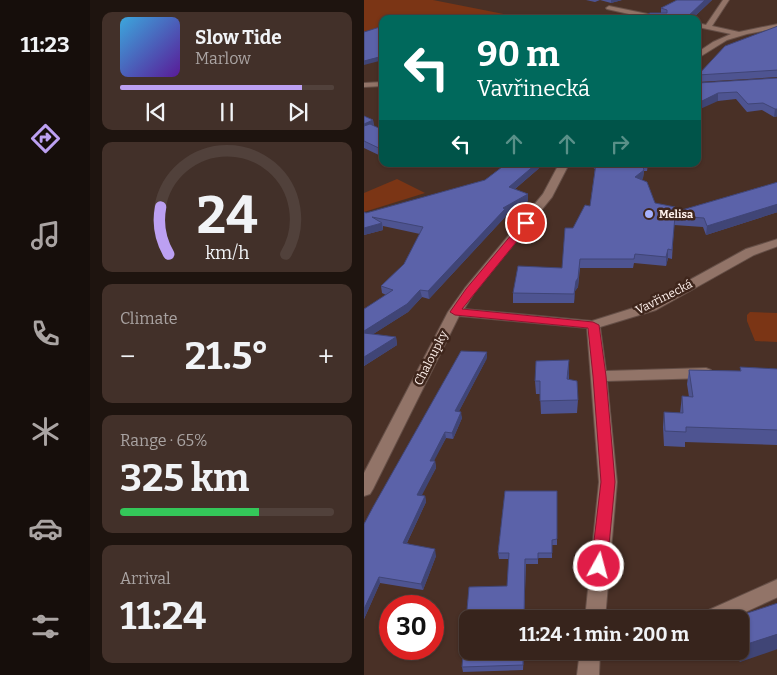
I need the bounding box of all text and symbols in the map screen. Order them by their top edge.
text: Slow Tide [195,26,282,49]
text: 11:23 [20,31,70,58]
text: 90 m [477,33,560,75]
icon: left [394,35,459,100]
text: Marlow [195,49,251,68]
text: Vavřinecká [477,75,590,102]
icon: previous [142,98,170,126]
icon: pause [213,98,241,126]
icon: next [284,98,312,126]
icon: directions [28,121,63,156]
icon: left [447,130,475,158]
icon: ahead [500,130,528,158]
icon: ahead [553,130,581,158]
icon: right [606,130,634,158]
text: 24 [197,184,258,247]
pin [505,202,547,244]
marker: Melisa [643,208,655,220]
place label: Melisa [659,208,694,221]
icon: arrive [512,209,540,237]
icon: music [28,218,63,253]
text: km/h [205,242,249,264]
street label: Vavřinecká [633,277,695,317]
text: Climate [120,309,178,328]
icon: phone [28,316,63,351]
street label: Chaloupky [411,328,451,388]
text: 21.5° [185,333,269,379]
text: − [120,340,135,373]
text: + [318,340,334,373]
icon: climate [28,414,63,449]
text: Range · 65% [120,431,208,450]
text: 325 km [120,455,249,501]
icon: car [28,511,63,546]
position arrow [572,539,624,591]
text: Arrival [120,569,171,588]
text: 11:24 [120,593,206,639]
speed limit sign: 30 [379,595,444,660]
icon: filters [28,609,63,644]
text: 11:24 · 1 min · 200 m [519,623,689,646]

